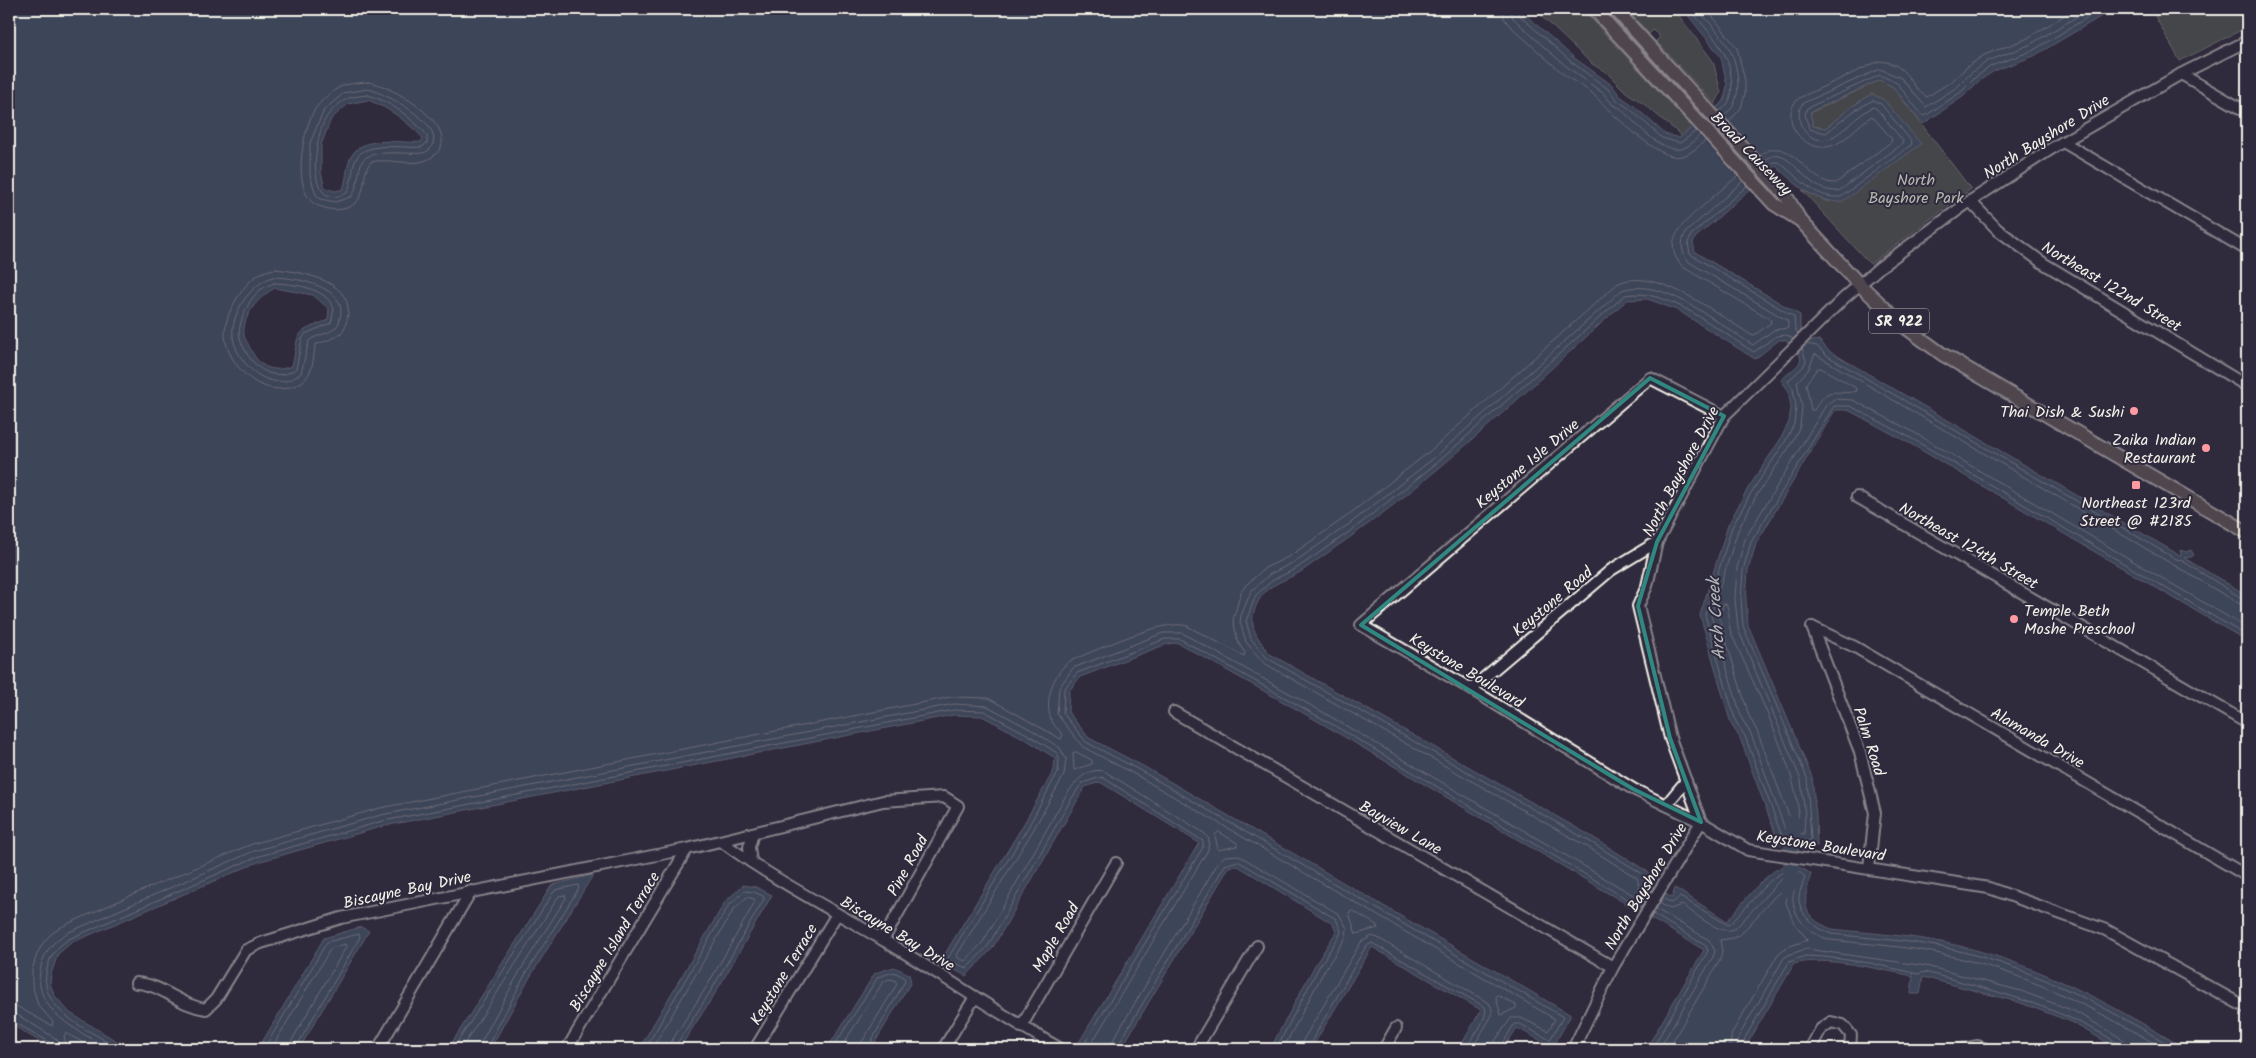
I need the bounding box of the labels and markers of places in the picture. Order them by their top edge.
place label: Thai Dish & Sushi [2000,400,2125,425]
marker: Thai Dish & Sushi [2128,405,2140,417]
place label: Zaika Indian Restaurant [2112,428,2197,471]
marker: Zaika Indian Restaurant [2200,442,2212,454]
marker: Northeast 123rd Street @ #2185 [2130,479,2142,491]
place label: Northeast 123rd Street @ #2185 [2080,491,2193,534]
place label: Temple Beth Moshe Preschool [2024,599,2135,642]
marker: Temple Beth Moshe Preschool [2008,613,2020,625]

